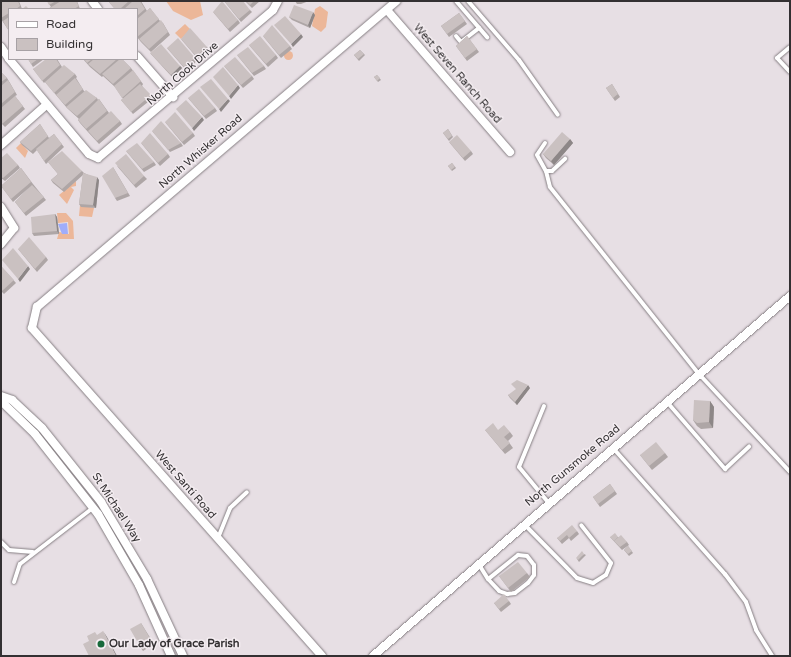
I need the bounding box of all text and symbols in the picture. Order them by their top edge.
legend [8,8,138,60]
text: Road [46,17,76,31]
street label: West Seven Ranch Road [410,22,504,126]
text: Building [46,37,93,51]
street label: North Cook Drive [145,39,221,109]
street label: North Whisker Road [157,112,245,192]
street label: North Gunsmoke Road [523,422,623,510]
street label: West Santi Road [152,448,218,522]
street label: St Michael Way [89,471,143,545]
place label: Our Lady of Grace Parish [109,637,239,651]
marker: Our Lady of Grace Parish [96,639,106,649]

